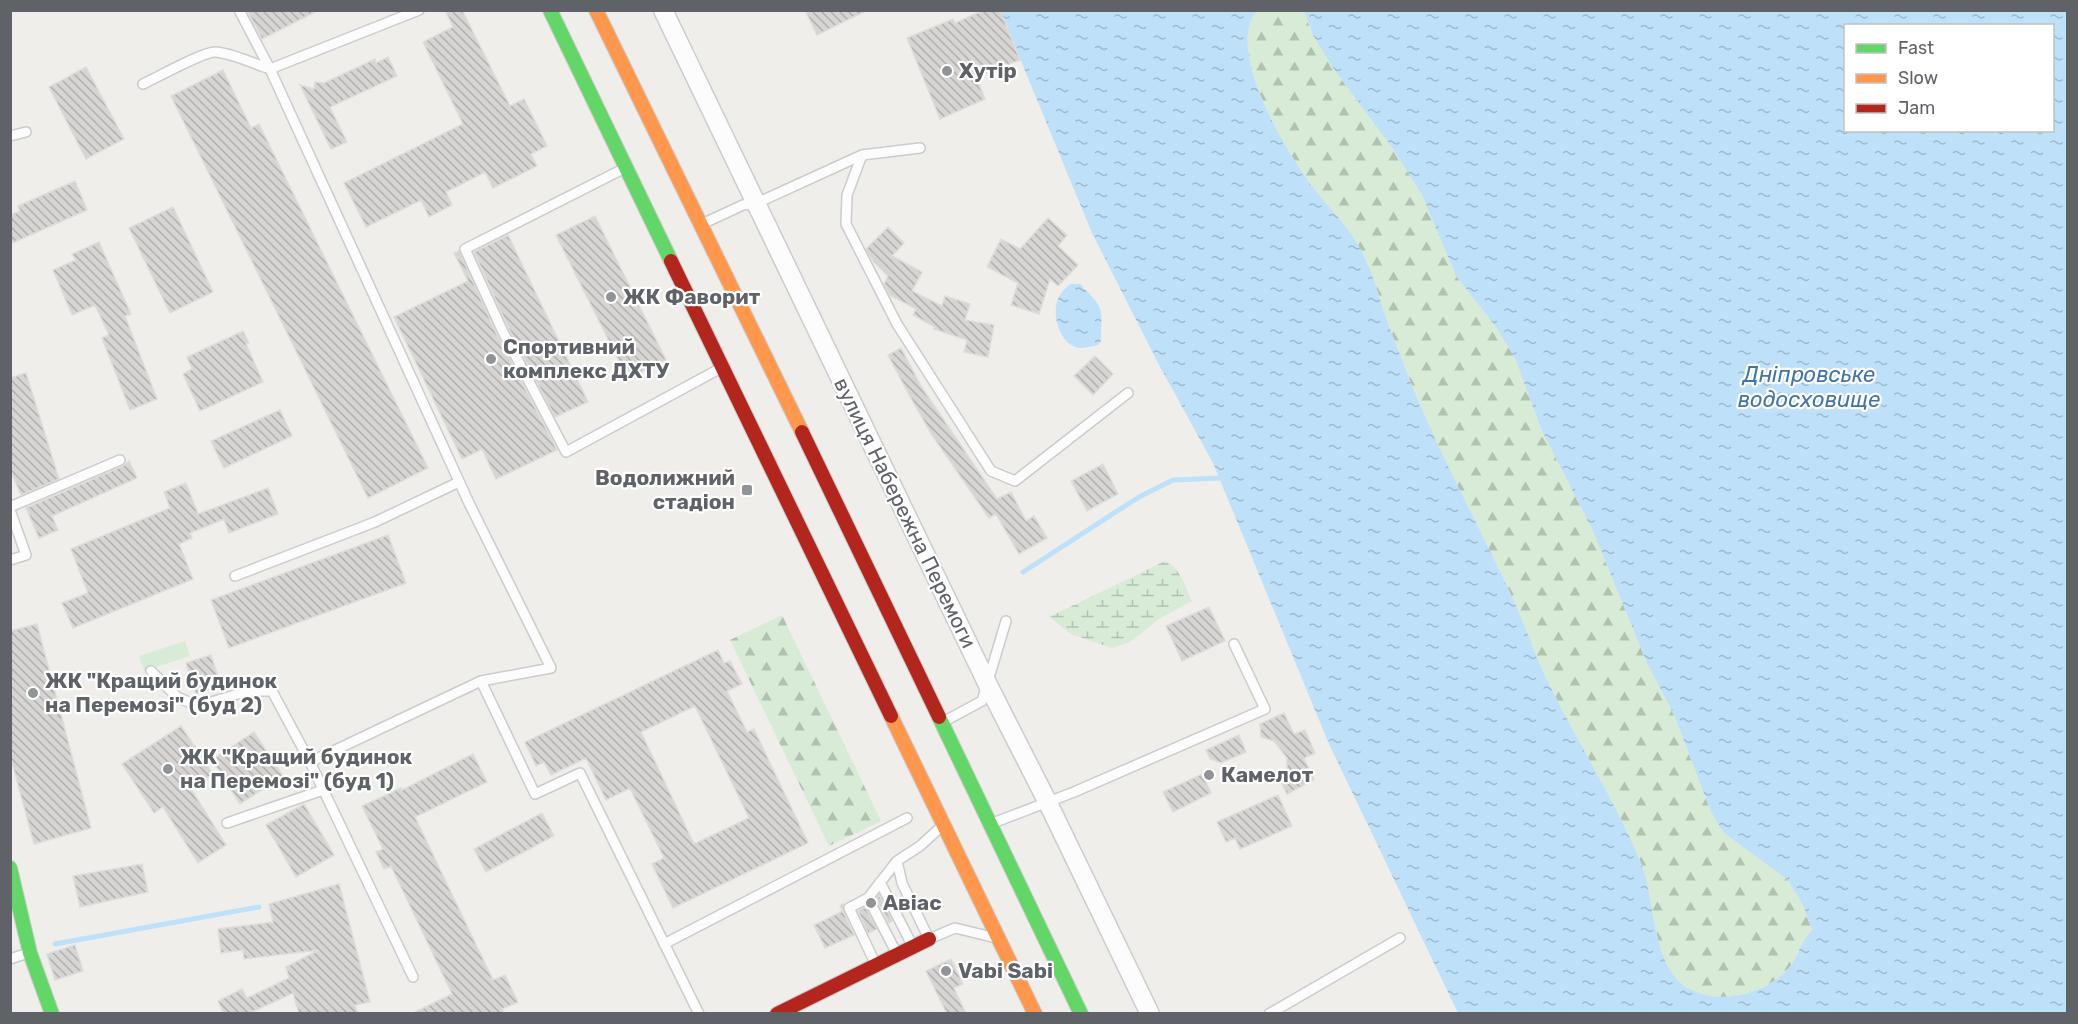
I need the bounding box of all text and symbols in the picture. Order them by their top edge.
legend [1844,24,2054,132]
text: Fast [1898,37,1934,59]
place label: Хутір [959,58,1017,83]
marker: Хутір [940,64,954,78]
text: Slow [1898,67,1938,89]
text: Jam [1898,97,1935,119]
place label: ЖК Фаворит [623,284,761,309]
marker: ЖК Фаворит [604,290,618,304]
place label: Спортивний комплекс ДХТУ [503,334,669,383]
marker: Спортивний комплекс ДХТУ [484,352,498,366]
water label: Дніпровське водосховище [1738,361,1880,413]
street label: вулиця Набережна Перемоги [829,374,982,652]
place label: Водолижний стадіон [595,465,735,514]
marker: Водолижний стадіон [740,483,754,497]
place label: ЖК "Кращий будинок на Перемозі" (буд 2) [45,668,277,717]
marker: ЖК "Кращий будинок на Перемозі" (буд 2) [26,686,40,700]
place label: ЖК "Кращий будинок на Перемозі" (буд 1) [180,744,412,793]
marker: ЖК "Кращий будинок на Перемозі" (буд 1) [161,762,175,776]
place label: Камелот [1221,762,1314,787]
marker: Камелот [1202,768,1216,782]
place label: Авіас [883,890,942,915]
marker: Авіас [864,896,878,910]
place label: Vabi Sabi [958,958,1053,983]
marker: Vabi Sabi [939,964,953,978]

